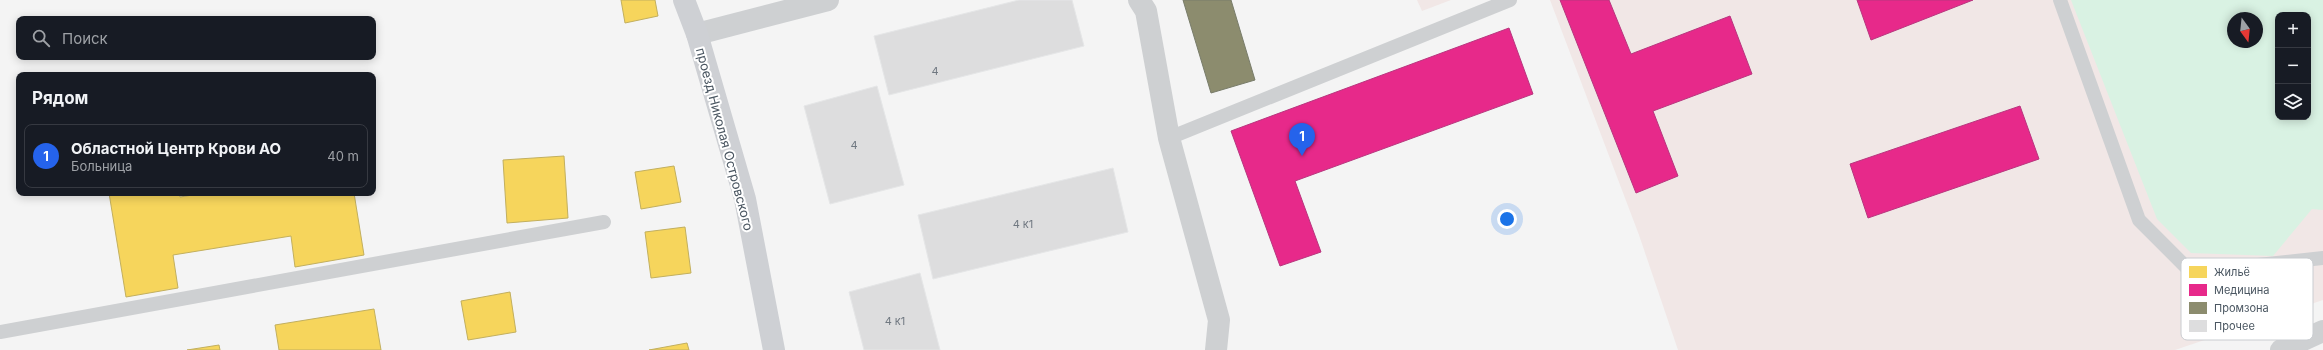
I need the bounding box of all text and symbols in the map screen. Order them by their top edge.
north arrow [2227,12,2263,48]
map controls [2275,12,2311,120]
button: + [2275,12,2311,48]
search box [16,16,376,60]
icon: search [30,27,52,49]
text: Поиск [62,29,108,48]
street label: проезд Николая Островского [693,46,757,232]
button: − [2275,48,2311,84]
house number: 4 [931,64,939,78]
button: layers [2275,84,2311,120]
text: Рядом [32,88,88,108]
pin: 1 [1289,123,1315,156]
house number: 4 [850,138,858,152]
text: Областной Центр Крови АО [71,139,281,158]
text: 1 [43,148,49,164]
text: 40 m [327,148,359,164]
text: Больница [71,158,132,174]
your location [1497,209,1517,229]
house number: 4 к1 [1013,217,1033,231]
legend [2181,258,2313,340]
text: Жильё [2214,265,2250,279]
text: Медицина [2214,283,2270,297]
text: Промзона [2214,301,2269,315]
house number: 4 к1 [885,314,905,328]
text: Прочее [2214,319,2255,333]

